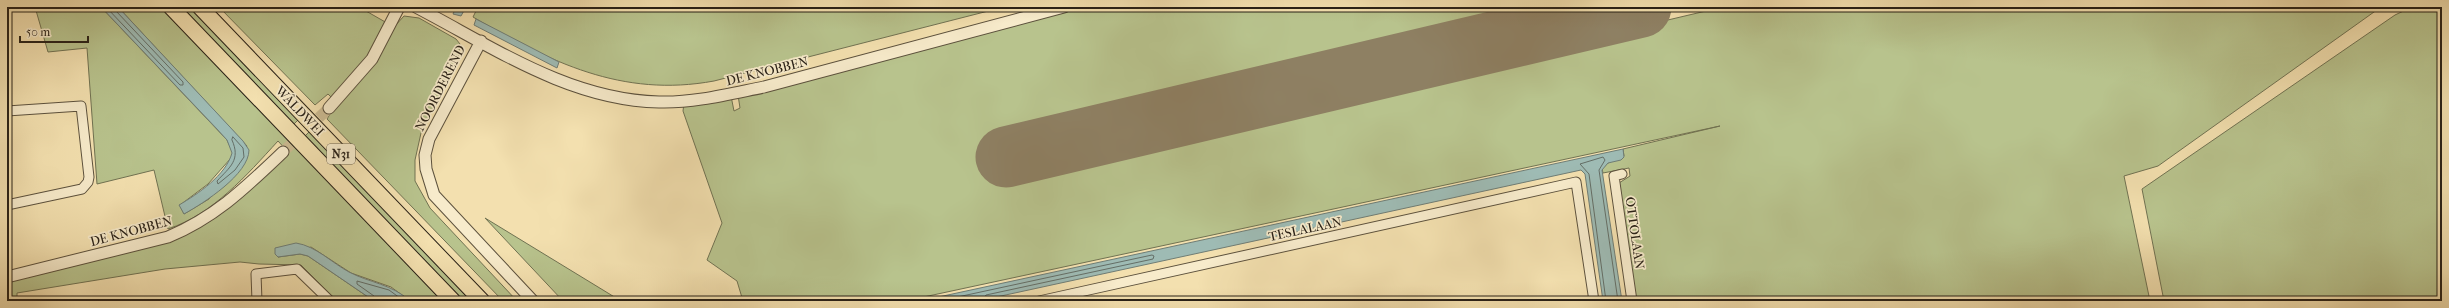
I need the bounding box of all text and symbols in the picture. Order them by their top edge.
scale bar [20,18,88,44]
text: 50 m [26,25,50,39]
street label: NOORDEREND [412,42,468,133]
street label: DE KNOBBEN [724,53,810,88]
street label: WÂLDWEI [272,82,327,139]
road number: N31 [327,144,355,164]
street label: OTTOLAAN [1622,196,1648,270]
street label: DE KNOBBEN [88,213,174,249]
street label: TESLALAAN [1267,214,1343,244]

